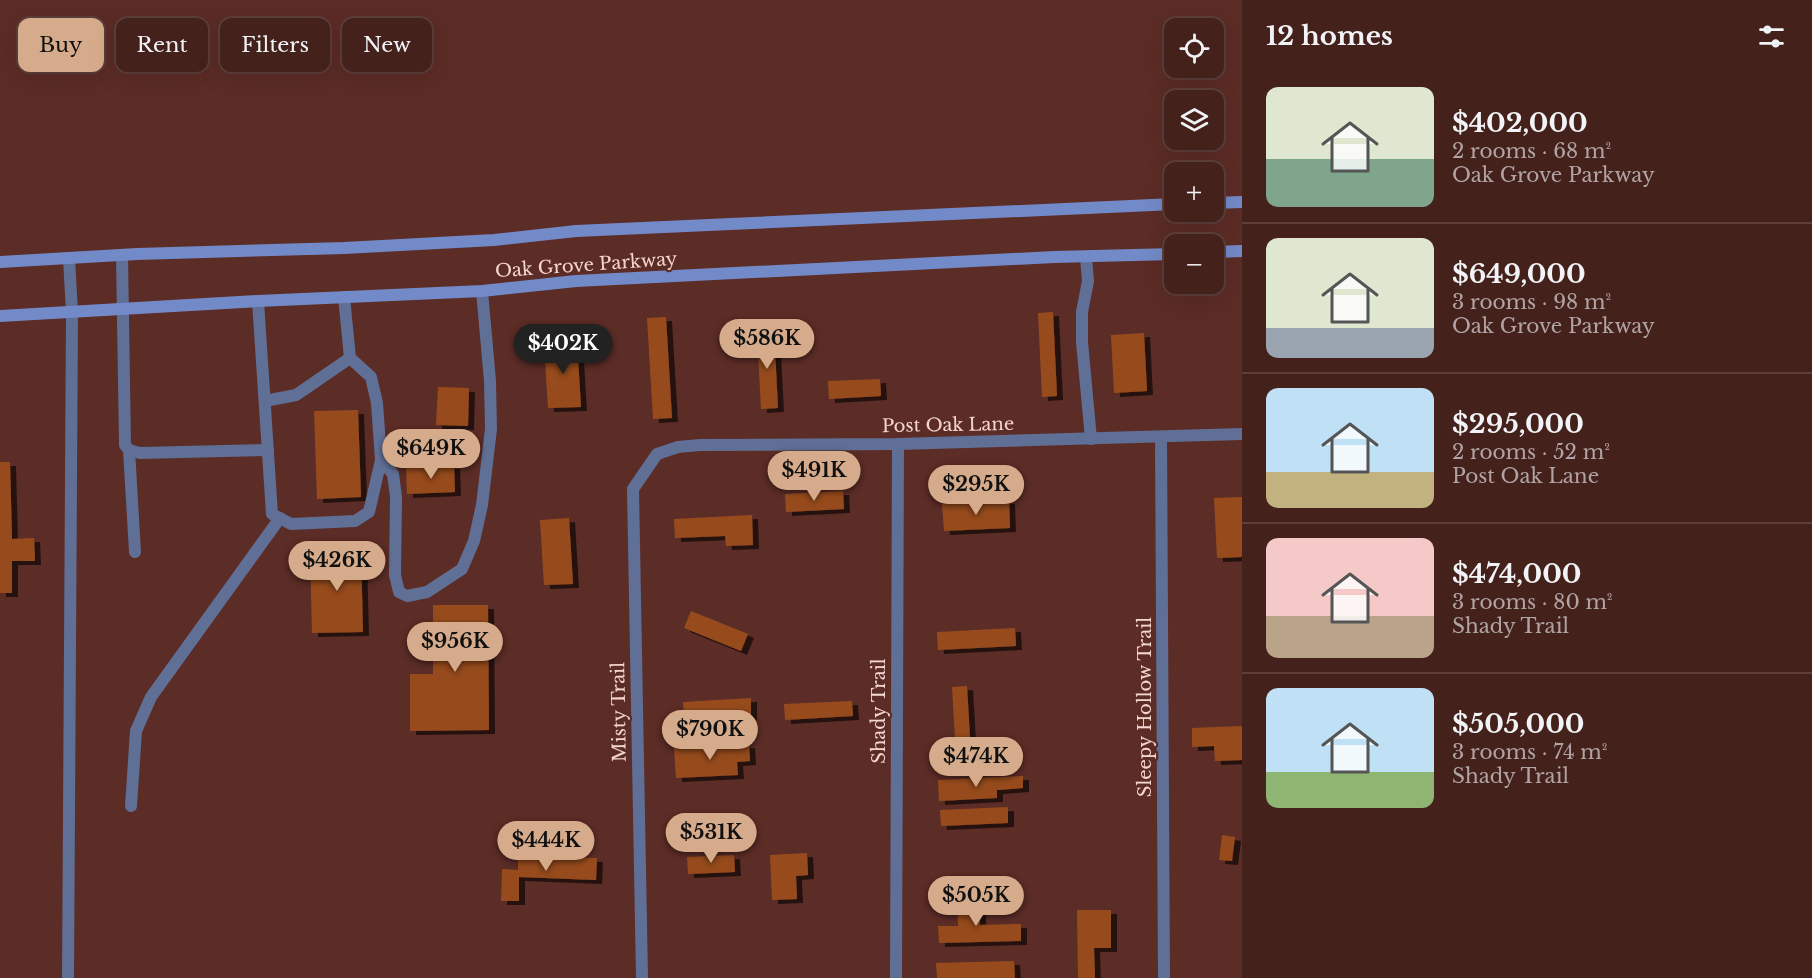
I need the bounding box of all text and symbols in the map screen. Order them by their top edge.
chip: Buy [18,18,104,72]
chip: Rent [116,18,208,72]
chip: Filters [220,18,330,72]
chip: New [342,18,432,72]
map controls [1164,18,1224,294]
button: locate [1164,18,1224,78]
text: 12 homes [1266,20,1393,52]
icon: filters [1755,20,1788,53]
button: layers [1164,90,1224,150]
text: $402,000 [1452,107,1588,139]
icon: home [1314,111,1386,183]
text: 2 rooms · 68 m² [1452,139,1611,163]
button: + [1164,162,1224,222]
text: Oak Grove Parkway [1452,163,1655,187]
button: − [1164,234,1224,294]
street label: Oak Grove Parkway [494,248,678,282]
text: $649,000 [1452,258,1586,290]
icon: home [1314,262,1386,334]
text: 3 rooms · 98 m² [1452,290,1611,314]
text: Oak Grove Parkway [1452,314,1655,338]
pin: $586K [725,319,809,370]
pin: $402K [521,324,605,375]
text: $586K [733,326,801,350]
text: $402K [528,331,598,355]
text: $295,000 [1452,408,1584,440]
icon: home [1314,412,1386,484]
street label: Post Oak Lane [882,413,1014,437]
pin: $649K [389,429,473,480]
text: $649K [396,436,466,460]
text: 2 rooms · 52 m² [1452,440,1610,464]
pin: $491K [772,451,856,502]
text: $491K [782,458,846,482]
text: Post Oak Lane [1452,464,1599,488]
pin: $295K [934,465,1018,516]
text: $295K [942,472,1010,496]
pin: $426K [295,541,379,592]
text: $426K [302,548,372,572]
text: $474,000 [1452,558,1581,590]
icon: home [1314,562,1386,634]
text: 3 rooms · 80 m² [1452,590,1613,614]
text: Shady Trail [1452,614,1569,638]
street label: Sleepy Hollow Trail [1134,617,1156,797]
pin: $956K [413,622,497,673]
text: $956K [421,629,489,653]
street label: Shady Trail [868,658,890,764]
street label: Misty Trail [607,662,631,762]
text: $505,000 [1452,708,1585,740]
pin: $790K [668,710,752,761]
icon: home [1314,712,1386,784]
text: $790K [676,717,744,741]
pin: $474K [934,737,1018,788]
text: 3 rooms · 74 m² [1452,740,1608,764]
text: $474K [943,744,1009,768]
text: Shady Trail [1452,764,1569,788]
pin: $531K [669,813,753,864]
text: $531K [680,820,742,844]
pin: $444K [504,821,588,872]
text: $444K [511,828,581,852]
pin: $505K [934,876,1018,927]
text: $505K [942,883,1010,907]

